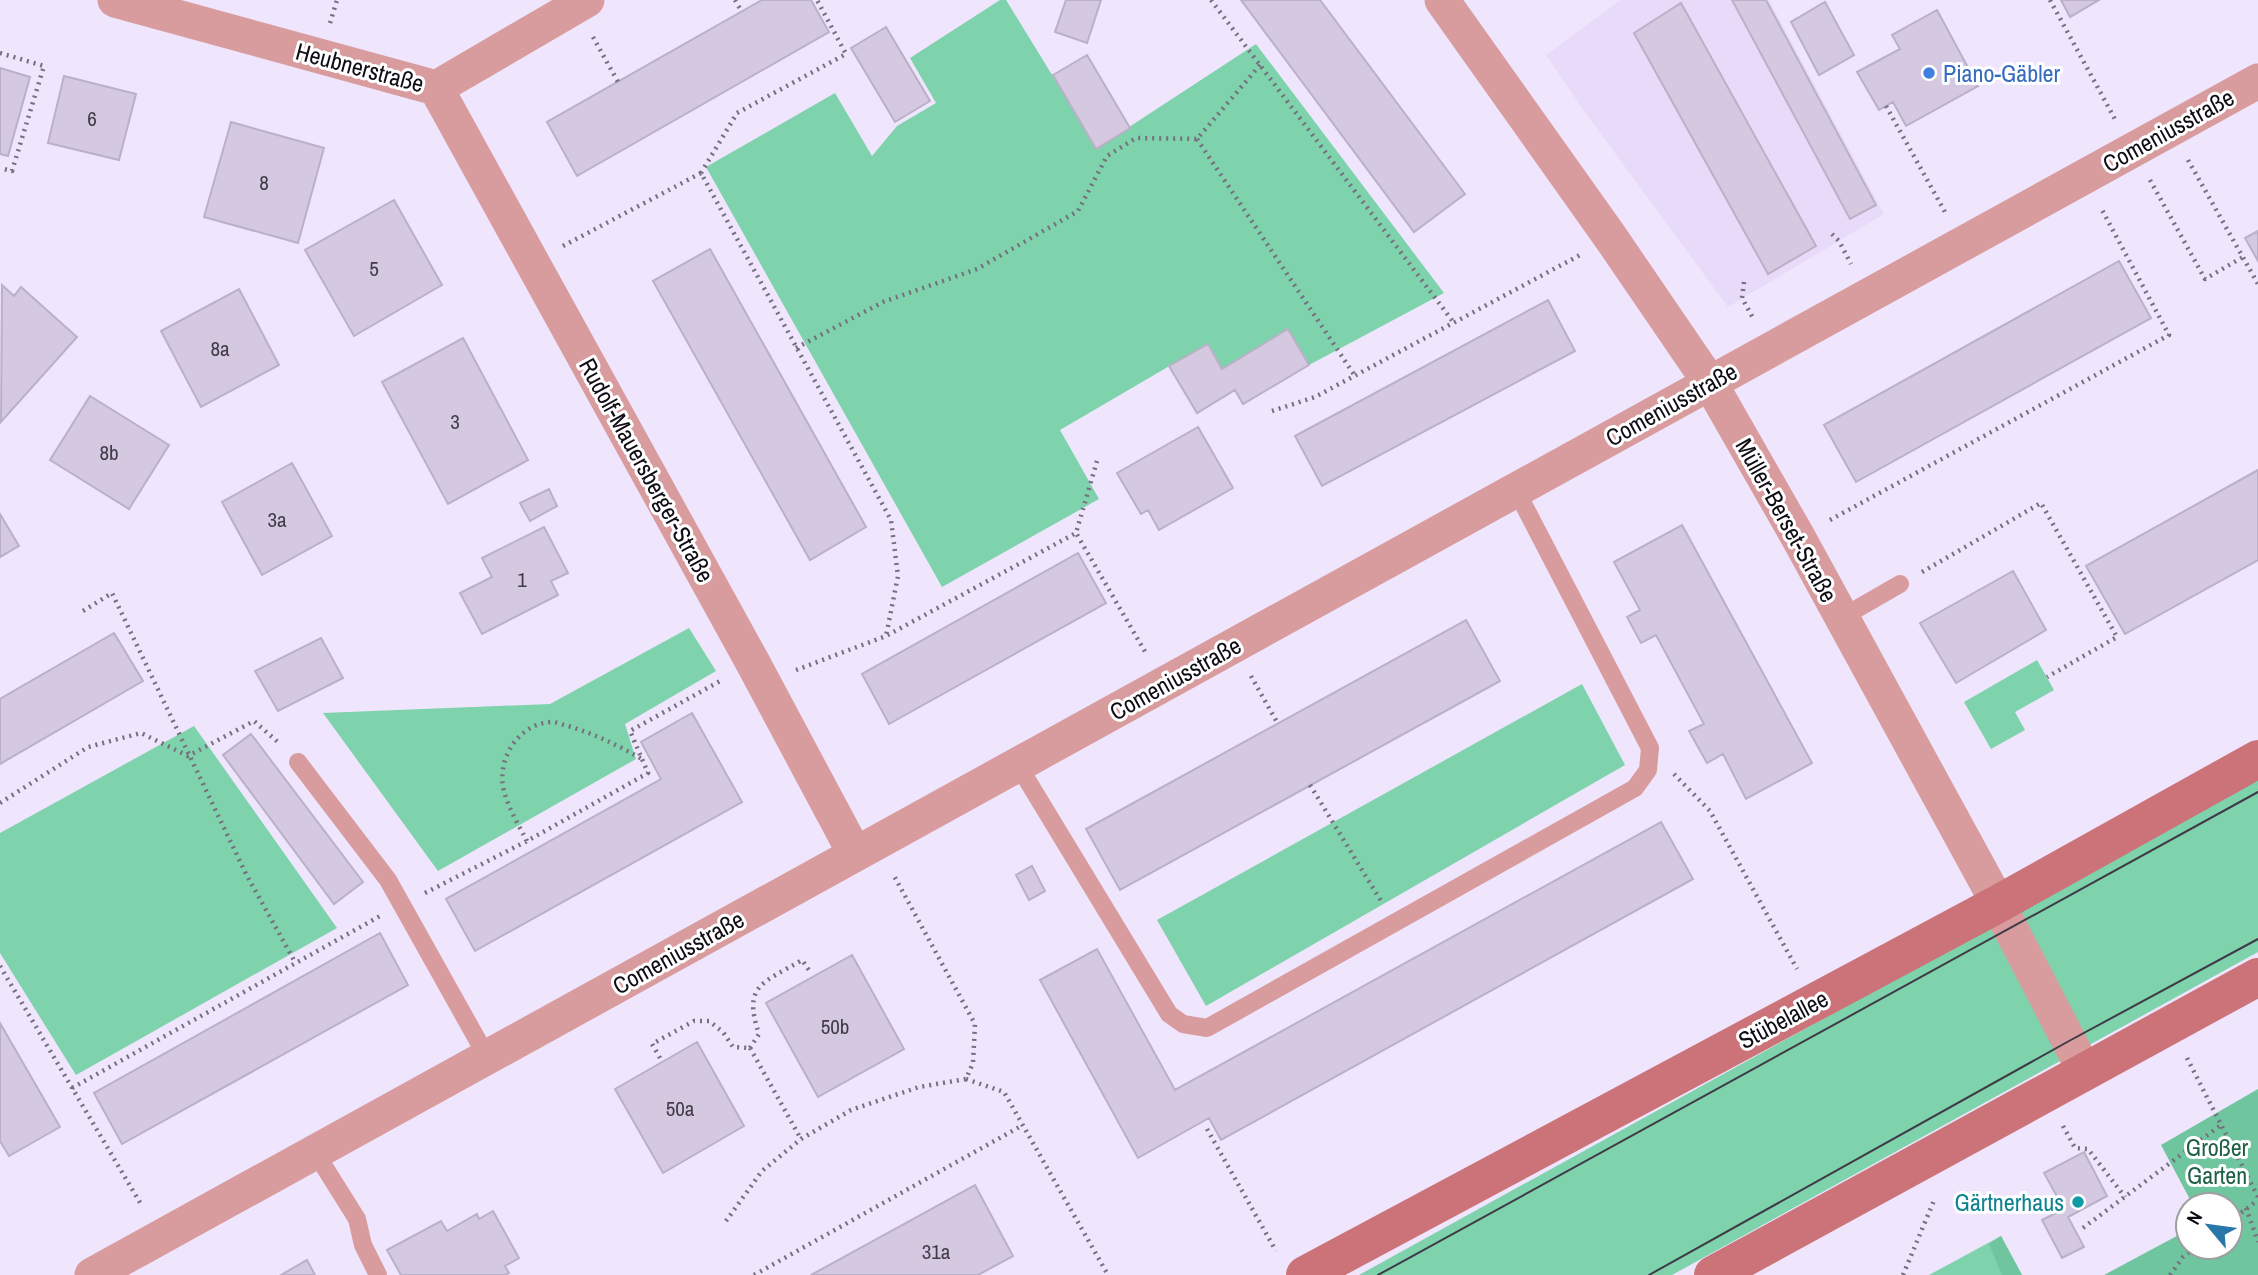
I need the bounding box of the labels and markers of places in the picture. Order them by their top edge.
place label: Piano-Gäbler [1943,57,2060,89]
marker: Piano-Gäbler [1921,65,1937,81]
place label: Gärtnerhaus [1955,1186,2064,1218]
marker: Gärtnerhaus [2070,1194,2086,1210]

